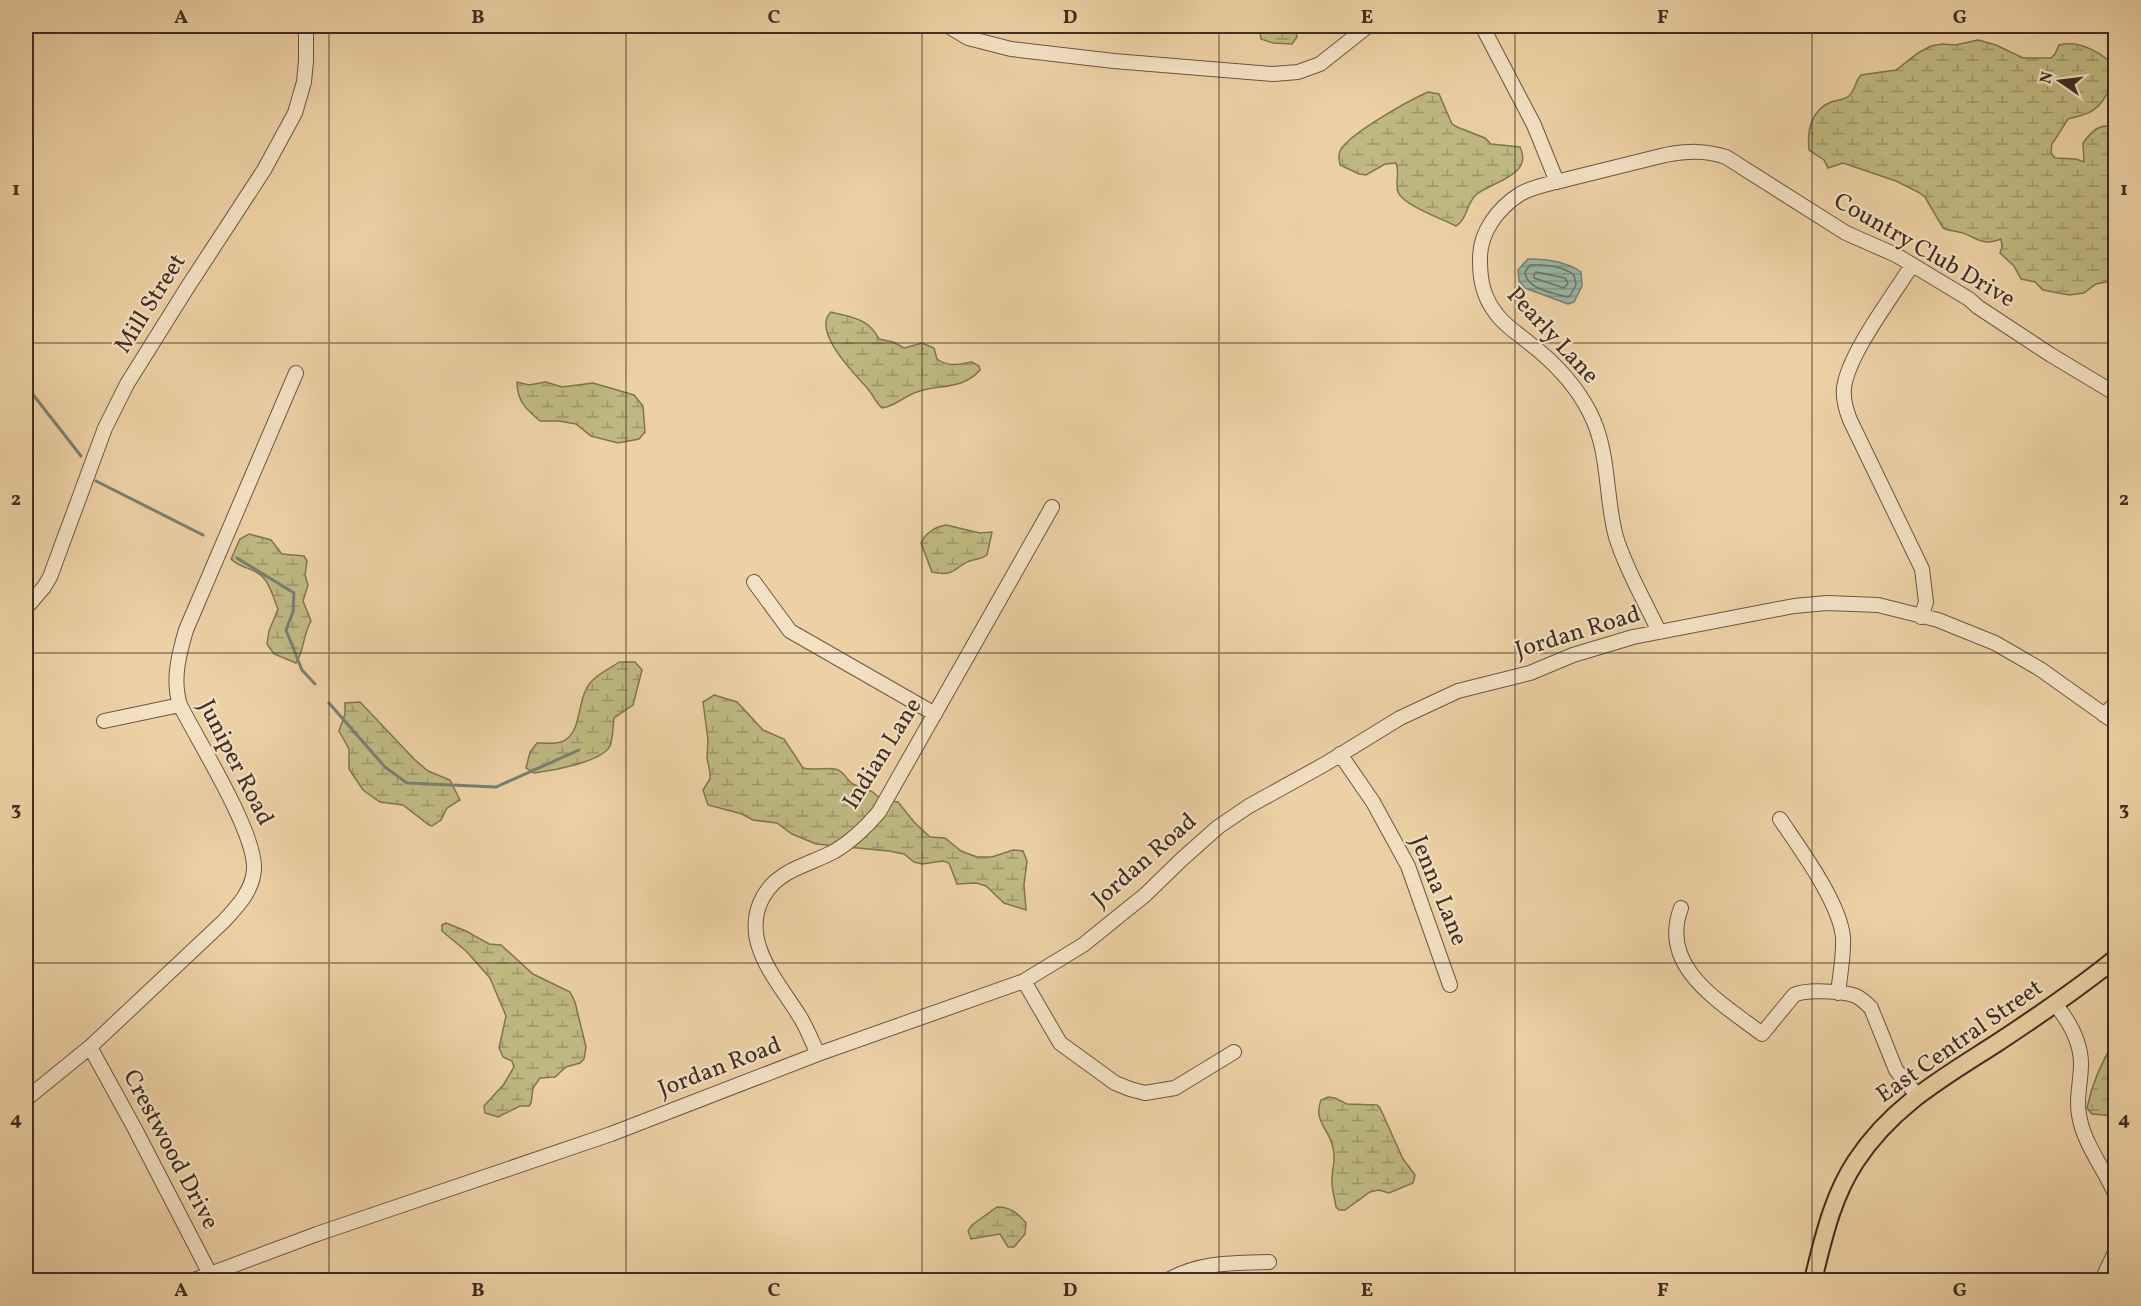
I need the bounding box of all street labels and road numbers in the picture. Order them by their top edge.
street label: Country Club Drive [1827,185,2021,317]
street label: Mill Street [107,248,195,360]
street label: Pearly Lane [1498,280,1606,392]
street label: Jordan Road [1511,598,1645,668]
street label: Indian Lane [835,692,931,816]
street label: Juniper Road [189,694,281,832]
street label: Jordan Road [1085,806,1205,916]
street label: Jenna Lane [1401,831,1475,951]
street label: East Central Street [1870,972,2050,1112]
street label: Jordan Road [653,1029,787,1107]
street label: Crestwood Drive [114,1064,226,1236]

